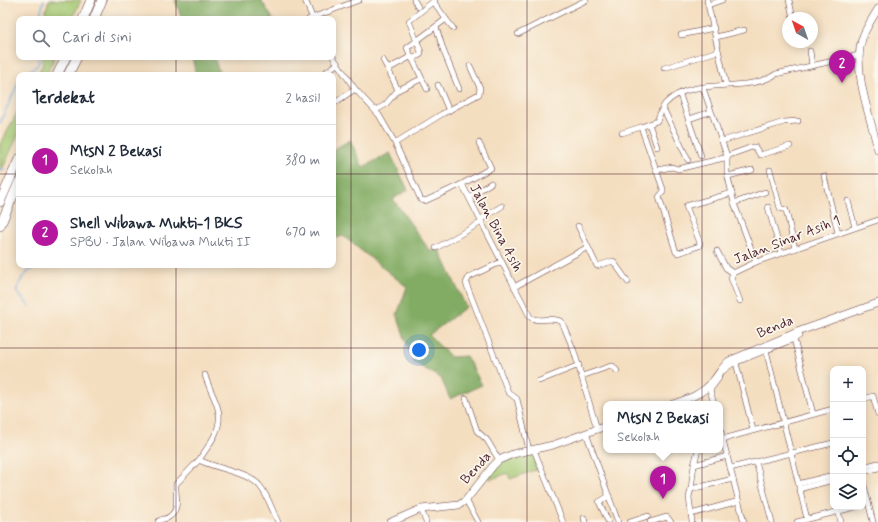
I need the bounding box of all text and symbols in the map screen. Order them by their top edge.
north arrow [782,12,818,48]
search box [16,16,336,60]
icon: search [30,27,52,49]
text: Cari di sini [62,28,132,48]
pin: 2 [829,50,855,83]
text: Terdekat [32,87,95,109]
text: 2 hasil [286,90,320,107]
text: MtsN 2 Bekasi [70,142,162,162]
text: 1 [42,152,48,169]
text: 380 m [285,152,320,169]
text: Sekolah [70,162,113,179]
street label: Jalan Bina Asih [465,181,527,275]
street label: Jalan Sinar Asih 1 [731,211,843,269]
text: Shell Wibawa Mukti-1 BKS [70,214,242,234]
text: 2 [42,224,48,241]
text: 670 m [285,224,320,241]
text: SPBU · Jalan Wibawa Mukti II [70,234,251,251]
street label: Benda [754,311,796,343]
your location [409,340,429,360]
map controls [830,366,866,510]
button: + [830,366,866,402]
popup [603,401,723,453]
button: − [830,402,866,438]
text: MtsN 2 Bekasi [617,409,709,429]
text: Sekolah [617,429,660,446]
button: locate [830,438,866,474]
street label: Benda [457,448,495,488]
pin: 1 [650,466,676,499]
button: layers [830,474,866,510]

